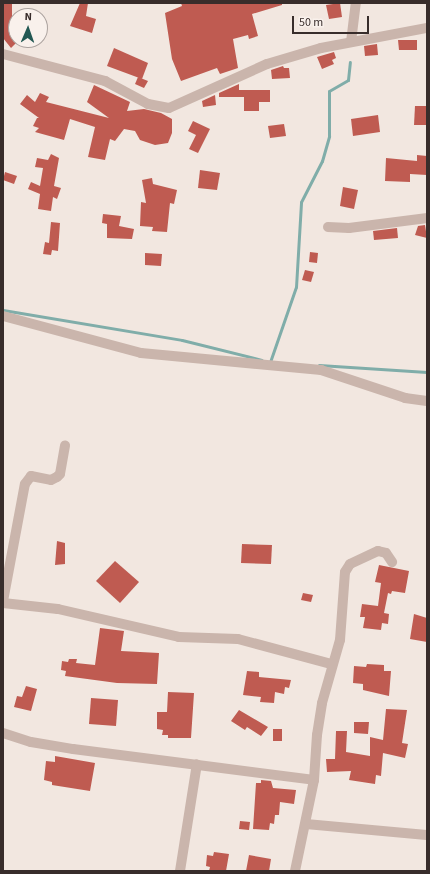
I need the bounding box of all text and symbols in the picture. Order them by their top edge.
north arrow [8,8,48,48]
scale bar [294,8,371,34]
text: N [24,9,32,24]
text: 50 m [299,14,323,31]

